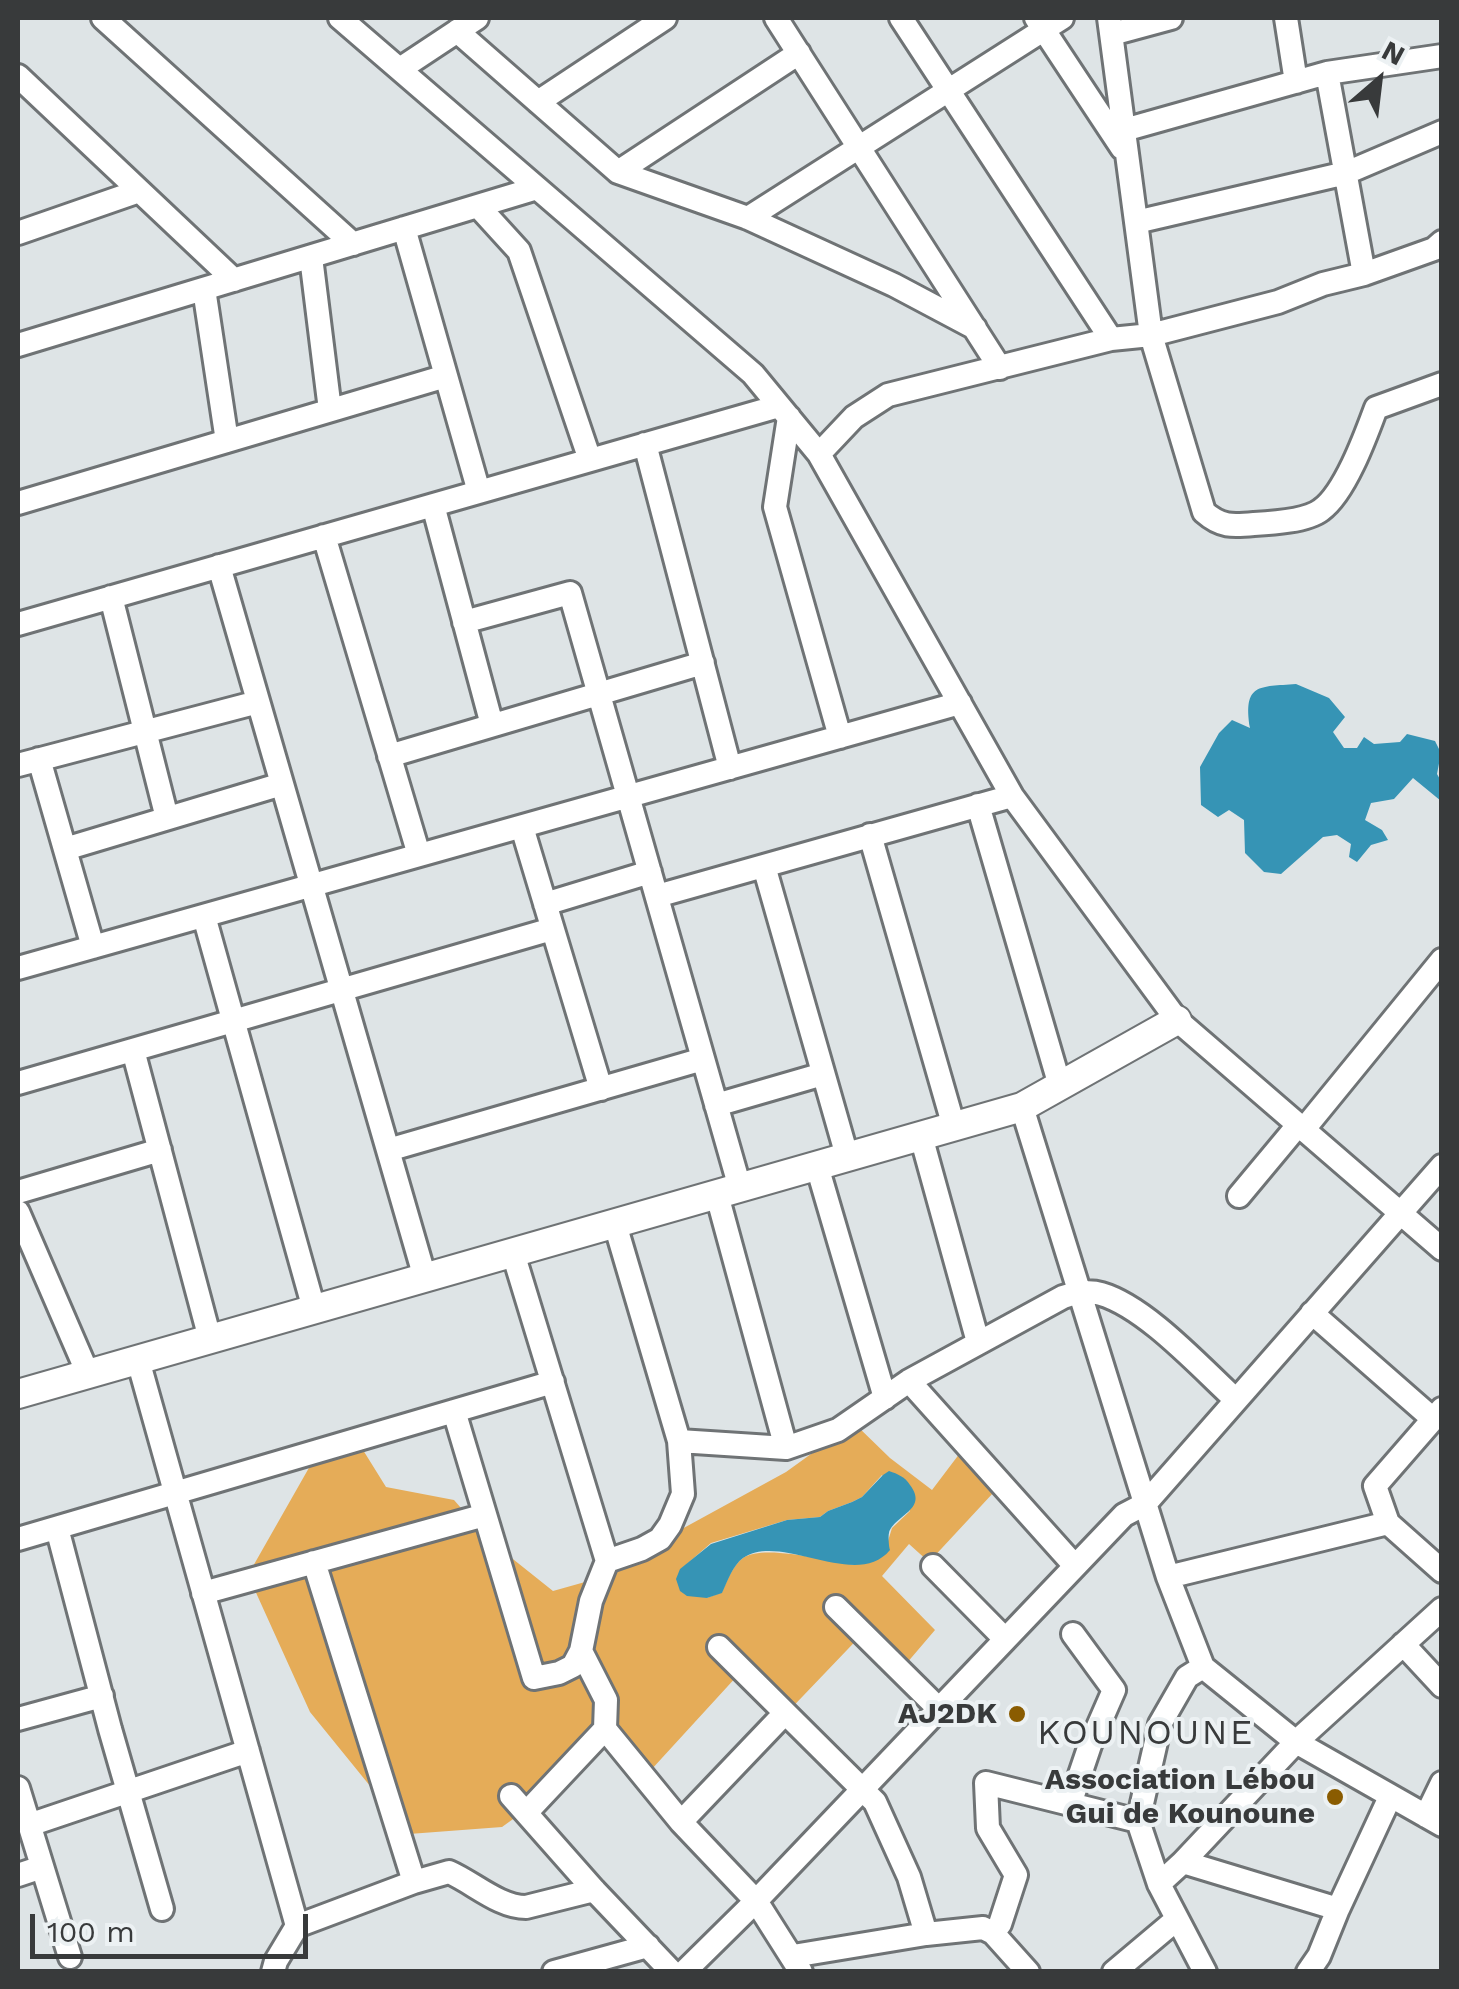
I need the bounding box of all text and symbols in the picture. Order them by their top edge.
north arrow [1329,30,1429,130]
text: N [1376,34,1410,73]
place label: AJ2DK [898,1696,997,1732]
marker: AJ2DK [1006,1703,1028,1725]
district label: KOUNOUNE [1037,1713,1255,1755]
place label: Association Lébou Gui de Kounoune [1045,1762,1315,1832]
marker: Association Lébou Gui de Kounoune [1324,1786,1346,1808]
scale bar [35,1894,312,1956]
text: 100 m [47,1914,135,1949]

